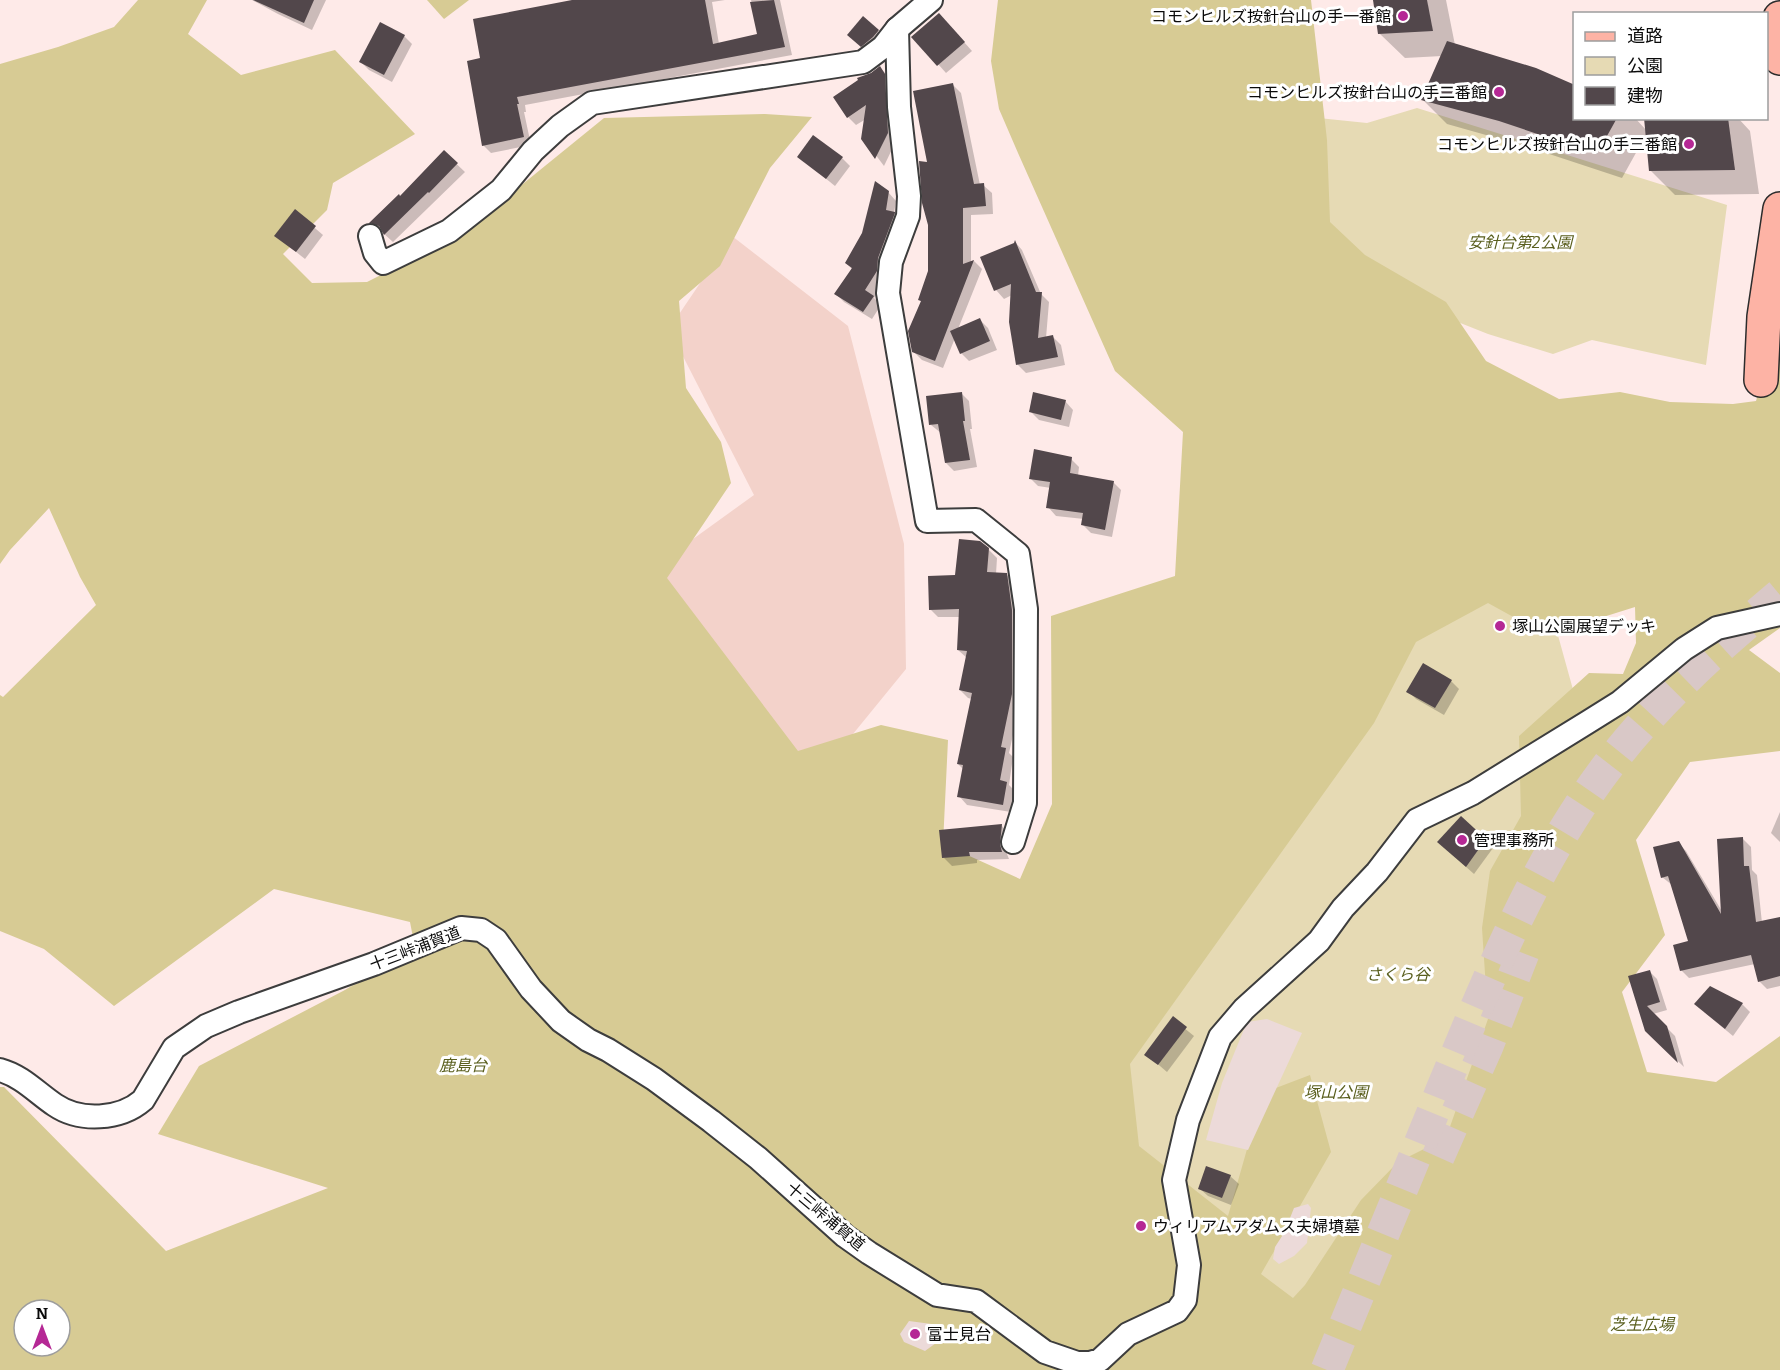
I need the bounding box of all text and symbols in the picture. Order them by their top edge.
place label: コモンヒルズ按針台山の手一番館 [1151,7,1391,26]
marker: コモンヒルズ按針台山の手一番館 [1396,9,1410,23]
legend [1573,12,1768,120]
text: 道路 [1627,25,1663,47]
text: 公園 [1627,55,1663,77]
place label: コモンヒルズ按針台山の手二番館 [1247,83,1487,102]
marker: コモンヒルズ按針台山の手二番館 [1492,85,1506,99]
text: 建物 [1627,85,1663,107]
place label: コモンヒルズ按針台山の手三番館 [1437,135,1677,154]
marker: コモンヒルズ按針台山の手三番館 [1682,137,1696,151]
park label: 安針台第2公園 [1468,233,1574,252]
place label: 塚山公園展望デッキ [1512,617,1656,636]
marker: 塚山公園展望デッキ [1493,619,1507,633]
place label: 管理事務所 [1474,831,1554,850]
marker: 管理事務所 [1455,833,1469,847]
street label: 十三峠浦賀道 [367,922,463,975]
park label: さくら谷 [1366,965,1432,984]
park label: 鹿島台 [439,1056,489,1075]
park label: 塚山公園 [1304,1083,1370,1102]
street label: 十三峠浦賀道 [783,1178,869,1255]
place label: ウィリアムアダムス夫婦墳墓 [1153,1217,1360,1236]
marker: ウィリアムアダムス夫婦墳墓 [1134,1219,1148,1233]
north arrow [12,1298,72,1358]
text: N [36,1304,48,1323]
park label: 芝生広場 [1610,1315,1676,1334]
place label: 富士見台 [927,1325,991,1344]
marker: 富士見台 [908,1327,922,1341]

